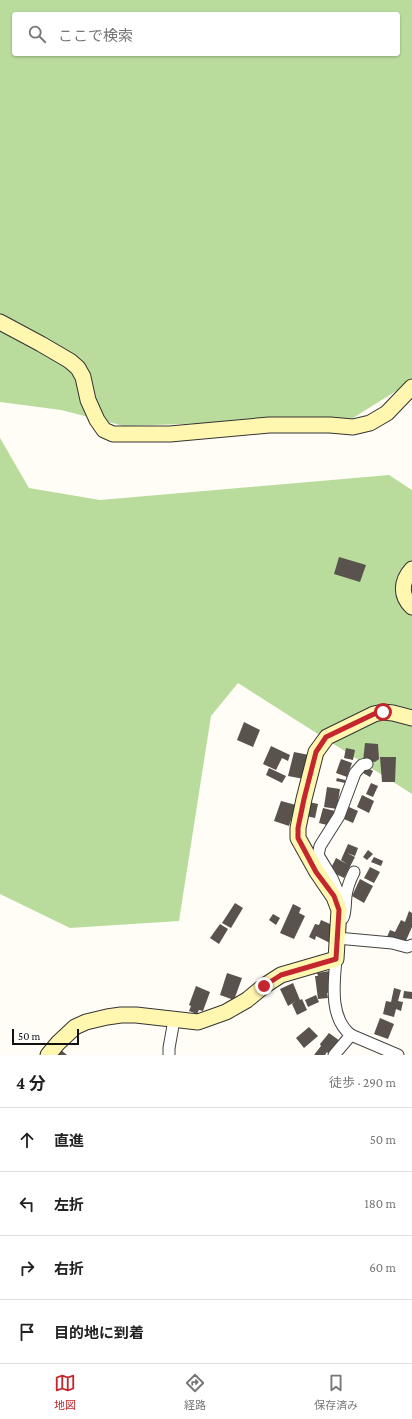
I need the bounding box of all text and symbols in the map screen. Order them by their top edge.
search box [12,12,400,56]
icon: search [26,23,48,45]
text: ここで検索 [58,28,133,44]
route start [374,703,392,721]
route end [255,977,273,995]
scale bar [12,1027,79,1046]
text: 50 m [18,1030,40,1042]
text: 4 分 [16,1074,45,1093]
text: 徒歩 · 290 m [329,1075,396,1090]
icon: ahead [16,1129,38,1151]
text: 50 m [370,1132,396,1147]
text: 直進 [54,1133,84,1149]
icon: left [16,1193,38,1215]
text: 180 m [364,1196,396,1211]
text: 左折 [54,1197,84,1213]
icon: right [16,1257,38,1279]
text: 60 m [369,1260,396,1275]
text: 右折 [54,1261,84,1277]
icon: arrive [16,1321,38,1343]
text: 目的地に到着 [54,1325,144,1341]
tab: 地図 [54,1372,76,1412]
tab: 経路 [184,1372,206,1412]
tab: 保存済み [314,1372,358,1412]

